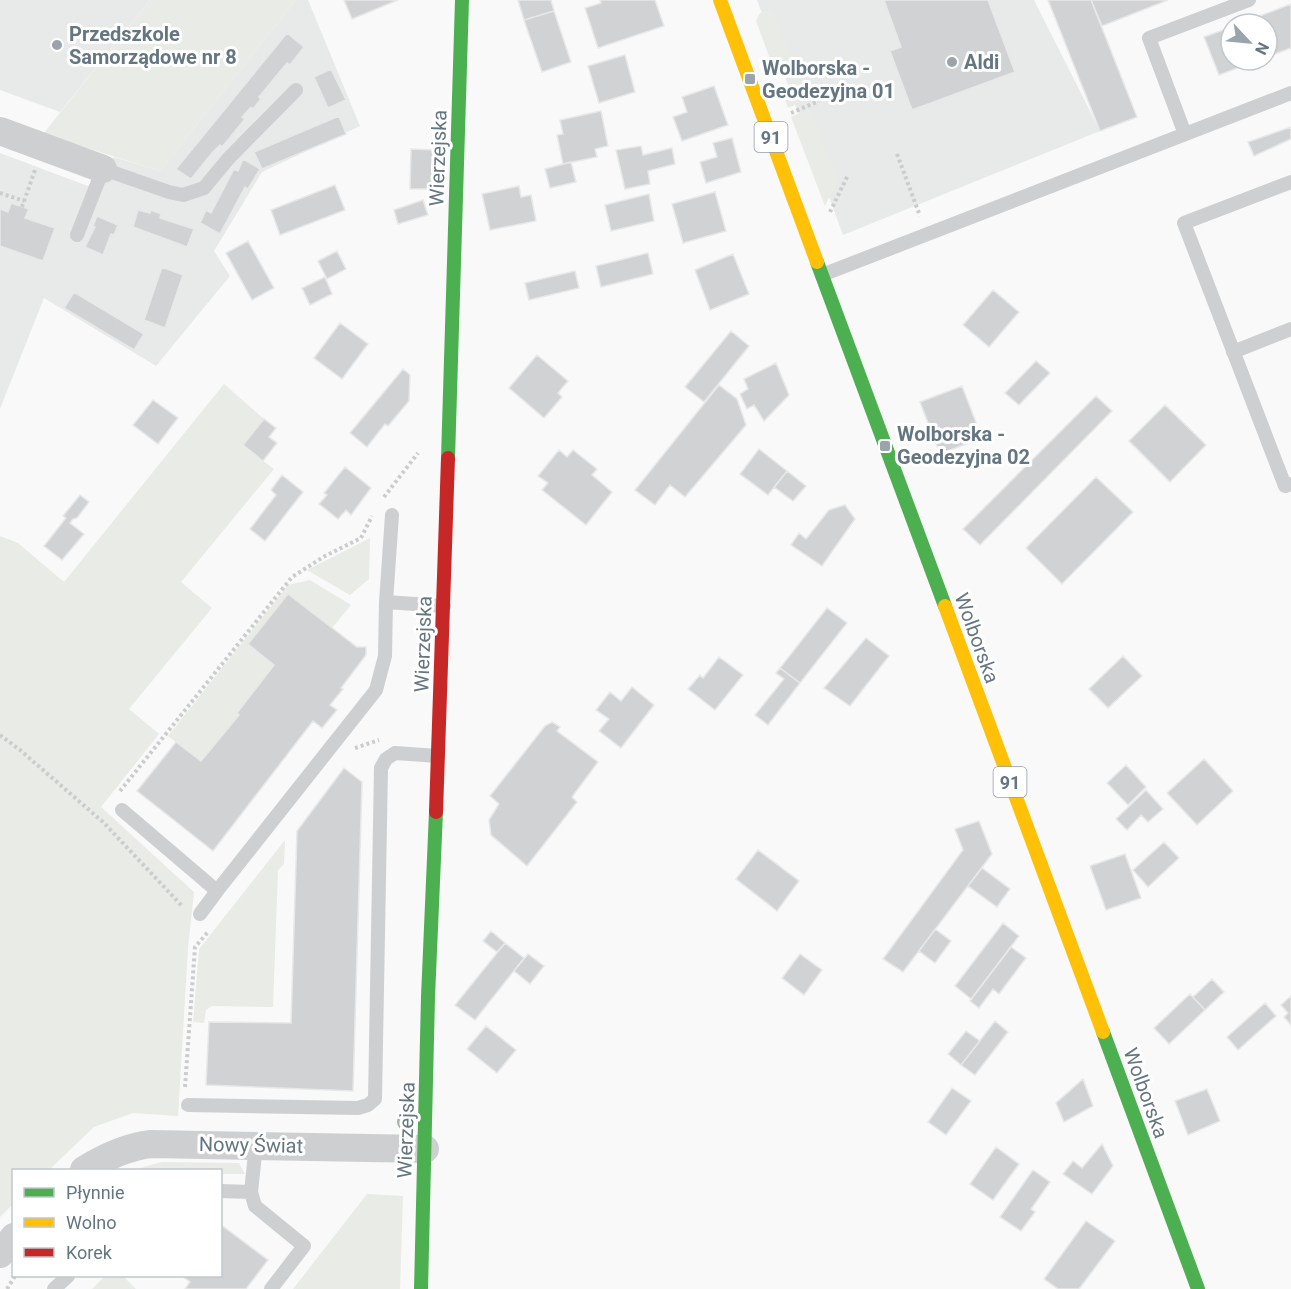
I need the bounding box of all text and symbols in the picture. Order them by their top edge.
north arrow [1219,12,1279,72]
place label: Przedszkole Samorządowe nr 8 [69,22,237,69]
marker: Przedszkole Samorządowe nr 8 [50,38,64,52]
text: N [1251,39,1273,58]
place label: Aldi [964,50,999,74]
marker: Aldi [945,55,959,69]
place label: Wolborska - Geodezyjna 01 [762,56,895,103]
marker: Wolborska - Geodezyjna 01 [743,72,757,86]
street label: Wierzejska [424,109,452,207]
road number: 91 [754,122,788,152]
place label: Wolborska - Geodezyjna 02 [897,422,1030,469]
marker: Wolborska - Geodezyjna 02 [878,439,892,453]
street label: Wolborska [950,590,1004,686]
street label: Wierzejska [409,595,437,693]
road number: 91 [994,767,1026,797]
street label: Wolborska [1119,1045,1173,1141]
street label: Wierzejska [392,1081,420,1179]
street label: Nowy Świat [199,1132,303,1158]
legend [12,1169,222,1277]
text: Płynnie [66,1182,125,1203]
text: Wolno [66,1212,117,1233]
text: Korek [66,1242,113,1263]

